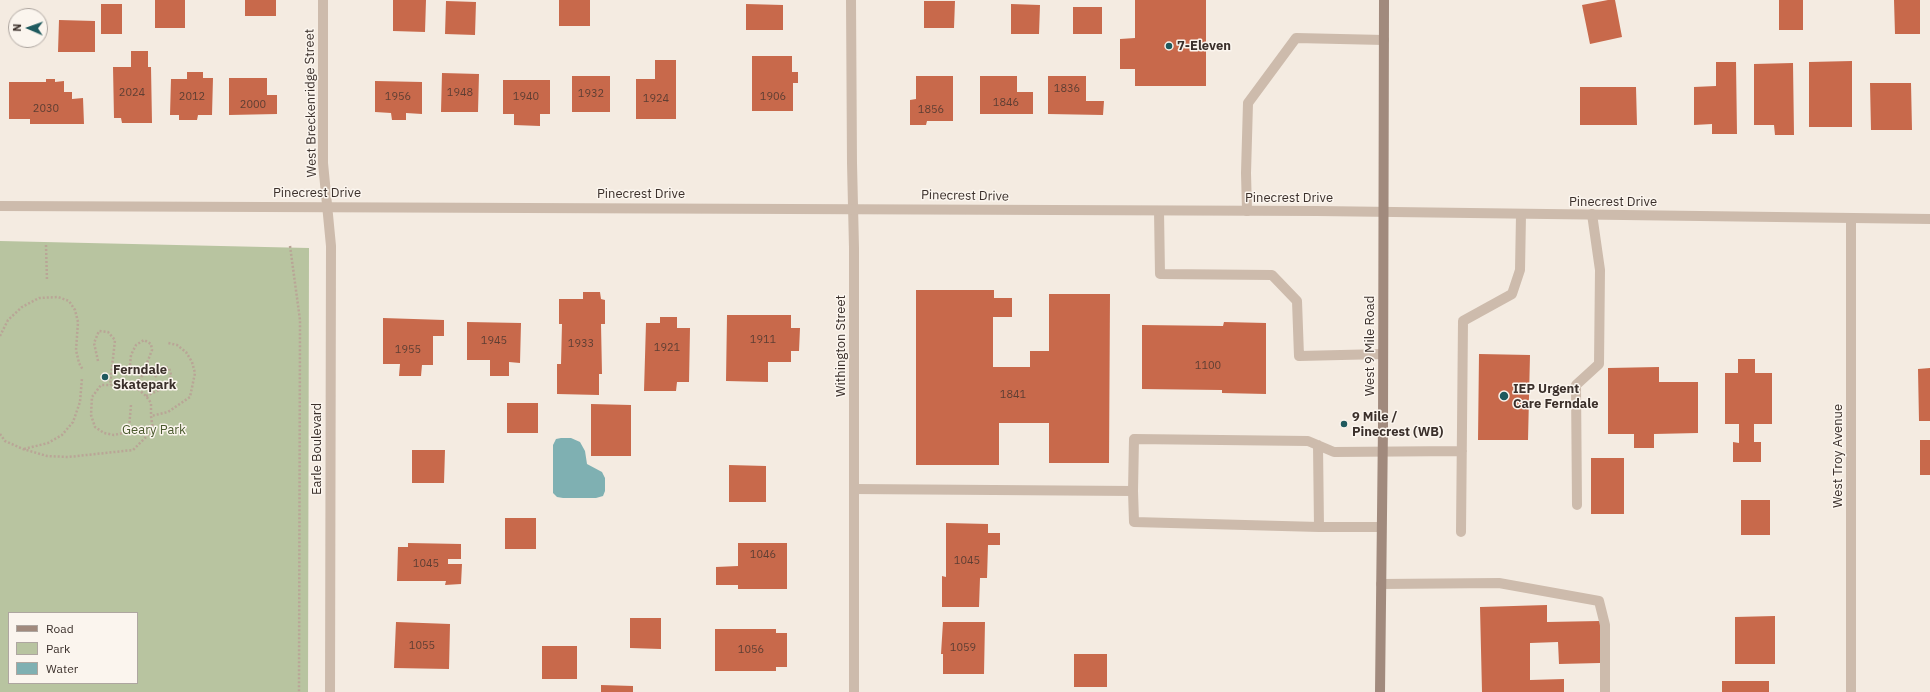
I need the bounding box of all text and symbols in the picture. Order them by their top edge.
north arrow [8,8,48,48]
text: N [10,23,24,32]
street label: West Breckenridge Street [302,29,320,177]
place label: 7-Eleven [1177,38,1231,54]
marker: 7-Eleven [1164,41,1174,51]
house number: 1836 [1054,82,1080,96]
house number: 2024 [119,86,145,100]
house number: 1948 [447,86,473,100]
house number: 1932 [578,87,604,101]
house number: 2012 [179,90,205,104]
house number: 1956 [385,90,411,104]
house number: 1940 [513,90,539,104]
house number: 1906 [760,90,786,104]
house number: 1924 [643,92,669,106]
house number: 1846 [993,96,1019,110]
house number: 2000 [240,98,266,112]
house number: 2030 [33,102,59,116]
house number: 1856 [918,103,944,117]
street label: Pinecrest Drive [273,185,361,201]
street label: Pinecrest Drive [597,186,685,202]
street label: Pinecrest Drive [921,187,1009,205]
street label: Pinecrest Drive [1245,190,1333,206]
street label: Pinecrest Drive [1569,194,1657,210]
street label: Withington Street [833,295,849,397]
street label: West 9 Mile Road [1362,296,1378,396]
house number: 1911 [750,333,776,347]
house number: 1945 [481,334,507,348]
house number: 1933 [568,337,594,351]
house number: 1921 [654,341,680,355]
house number: 1955 [395,343,421,357]
house number: 1100 [1195,359,1221,373]
place label: Ferndale Skatepark [113,362,176,393]
marker: Ferndale Skatepark [100,372,110,382]
place label: IEP Urgent Care Ferndale [1513,381,1598,412]
house number: 1841 [1000,388,1026,402]
marker: IEP Urgent Care Ferndale [1498,390,1510,402]
street label: Earle Boulevard [309,403,325,495]
street label: West Troy Avenue [1830,404,1846,508]
place label: 9 Mile / Pinecrest (WB) [1352,409,1443,440]
marker: 9 Mile / Pinecrest (WB) [1339,419,1349,429]
park label: Geary Park [122,422,186,438]
house number: 1046 [750,548,776,562]
house number: 1045 [954,554,980,568]
house number: 1045 [413,557,439,571]
legend [8,612,138,684]
text: Road [46,621,74,636]
house number: 1055 [409,639,435,653]
text: Park [46,641,70,656]
house number: 1059 [950,641,976,655]
house number: 1056 [738,643,764,657]
text: Water [46,661,78,676]

